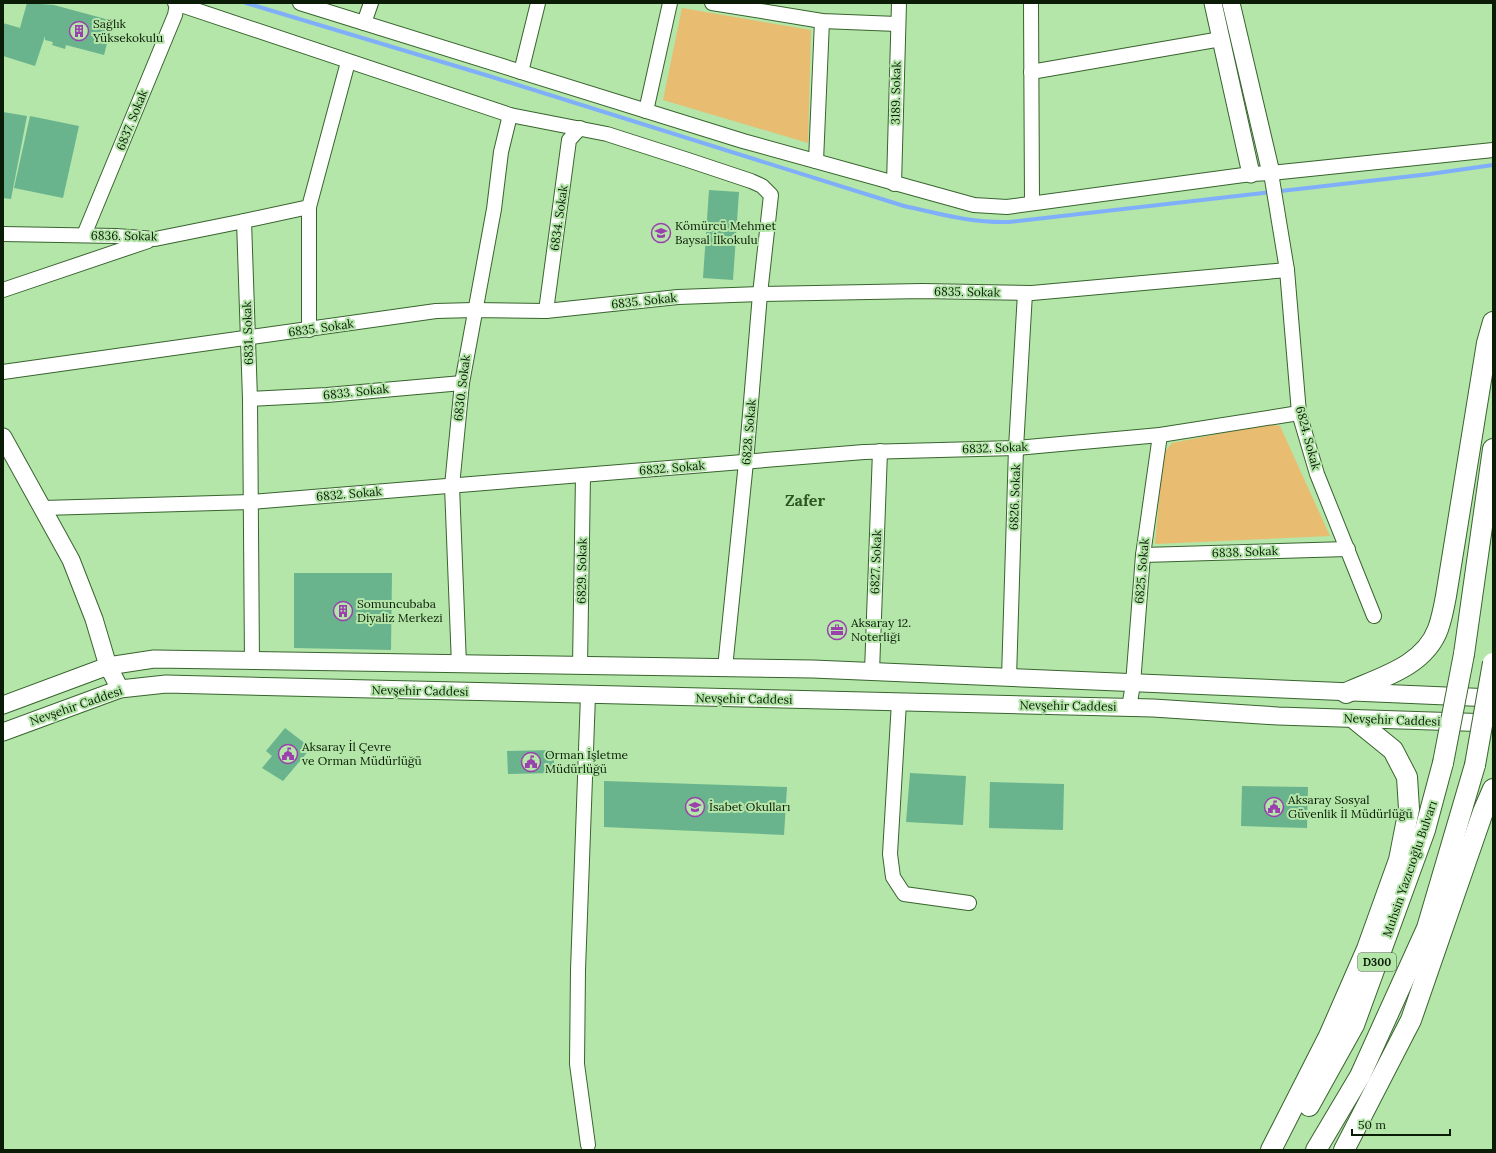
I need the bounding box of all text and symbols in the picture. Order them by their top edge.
place label: Sağlık Yüksekokulu [92,16,163,45]
building icon: Sağlık Yüksekokulu [68,20,90,42]
street label: 3189. Sokak [887,61,904,125]
street label: 6837. Sokak [113,87,151,152]
street label: 6834. Sokak [546,184,571,252]
place label: Kömürcü Mehmet Baysal İlkokulu [675,218,777,247]
school or university icon: Kömürcü Mehmet Baysal İlkokulu [650,222,672,244]
street label: 6836. Sokak [91,227,158,244]
street label: 6835. Sokak [934,283,1001,300]
street label: 6835. Sokak [610,290,678,311]
street label: 6831. Sokak [239,300,256,365]
street label: 6835. Sokak [287,315,355,340]
street label: 6830. Sokak [450,353,473,422]
street label: 6833. Sokak [322,381,390,402]
street label: 6828. Sokak [738,398,759,465]
street label: 6824. Sokak [1293,404,1324,472]
street label: 6832. Sokak [962,439,1029,456]
street label: 6832. Sokak [639,457,706,478]
street label: 6826. Sokak [1006,463,1023,530]
street label: 6832. Sokak [316,483,383,504]
district label: Zafer [785,490,825,510]
street label: 6827. Sokak [867,529,884,594]
street label: 6829. Sokak [573,537,590,604]
street label: 6825. Sokak [1131,537,1152,604]
street label: 6838. Sokak [1212,543,1279,560]
place label: Somuncubaba Diyaliz Merkezi [357,596,443,625]
building icon: Somuncubaba Diyaliz Merkezi [332,600,354,622]
place label: Aksaray 12. Noterliği [850,615,911,644]
office icon: Aksaray 12. Noterliği [826,619,848,641]
street label: Nevşehir Caddesi [371,682,469,699]
street label: Nevşehir Caddesi [28,683,124,728]
street label: Nevşehir Caddesi [695,690,793,707]
street label: Nevşehir Caddesi [1019,697,1117,714]
street label: Nevşehir Caddesi [1343,710,1441,729]
place label: Aksaray İl Çevre ve Orman Müdürlüğü [301,739,422,768]
public building icon: Aksaray İl Çevre ve Orman Müdürlüğü [277,743,299,765]
place label: Orman İşletme Müdürlüğü [545,747,629,776]
public building icon: Orman İşletme Müdürlüğü [520,751,542,773]
place label: Aksaray Sosyal Güvenlik İl Müdürlüğü [1287,792,1413,821]
school or university icon: İsabet Okulları [684,796,706,818]
public building icon: Aksaray Sosyal Güvenlik İl Müdürlüğü [1263,796,1285,818]
place label: İsabet Okulları [709,799,790,814]
street label: Muhsin Yazıcıoğlu Bulvarı [1379,799,1440,939]
road number: D300 [1358,953,1396,971]
scale bar [1352,1111,1450,1137]
text: 50 m [1358,1117,1386,1132]

